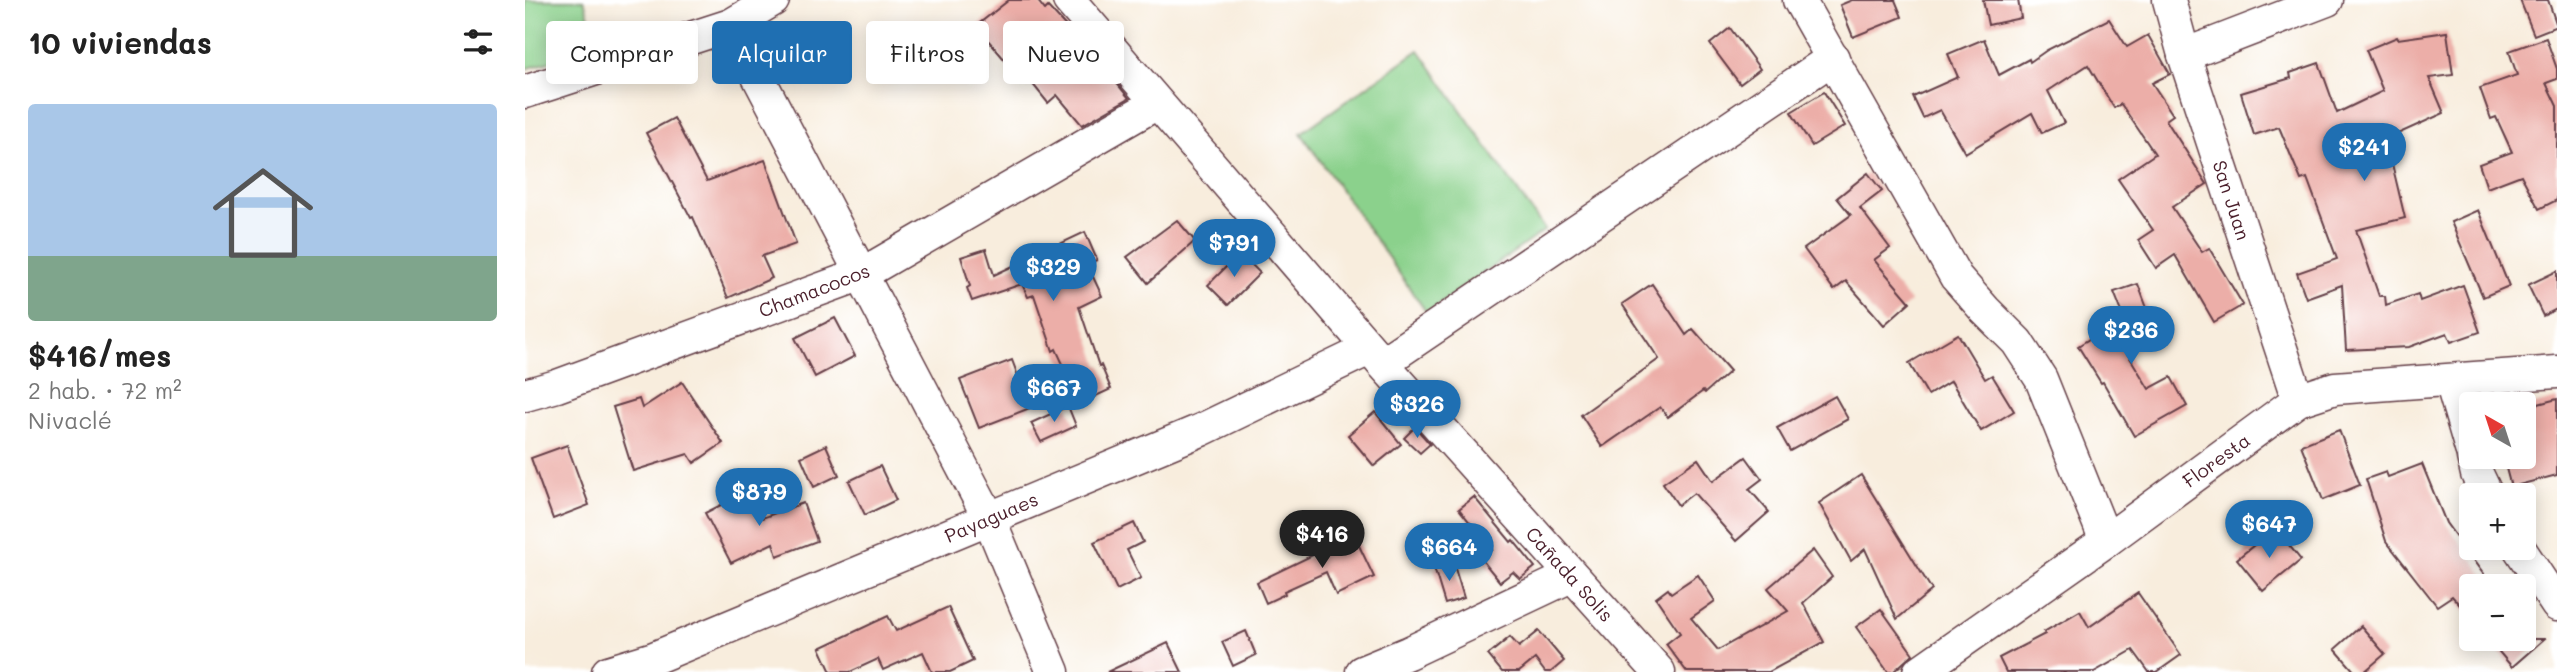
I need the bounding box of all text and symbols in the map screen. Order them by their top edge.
chip: Comprar [546,21,698,84]
chip: Alquilar [712,21,852,84]
chip: Filtros [866,21,989,84]
chip: Nuevo [1003,21,1124,84]
text: 10 viviendas [28,22,212,62]
icon: filters [459,23,497,61]
pin: $241 [2323,124,2405,183]
text: $241 [2338,131,2390,161]
icon: home [200,150,326,276]
street label: San Juan [2207,157,2257,243]
pin: $791 [1193,219,1275,279]
text: $791 [1208,227,1260,257]
pin: $329 [1012,244,1094,303]
text: $329 [1026,251,1080,281]
street label: Chamacocos [755,257,873,323]
pin: $236 [2090,306,2172,366]
text: $236 [2104,314,2158,344]
text: $416/mes [28,335,171,375]
pin: $667 [1013,364,1095,424]
text: $667 [1027,372,1081,402]
text: 2 hab. · 72 m² [28,375,182,405]
pin: $326 [1376,380,1458,440]
text: $326 [1390,388,1444,418]
north arrow [2459,392,2536,469]
map controls [2459,392,2536,651]
text: Nivaclé [28,405,112,435]
street label: Floresta [2177,427,2255,493]
pin: $879 [718,468,800,528]
text: $879 [731,476,787,506]
button: + [2459,483,2536,560]
street label: Payaguaes [940,486,1042,548]
pin: $647 [2228,500,2310,560]
text: $647 [2241,508,2297,538]
pin: $416 [1281,510,1363,570]
text: $416 [1296,518,1348,548]
street label: Cañada Solis [1521,521,1619,627]
pin: $664 [1408,524,1490,583]
text: $664 [1421,531,1477,561]
button: − [2459,574,2536,651]

